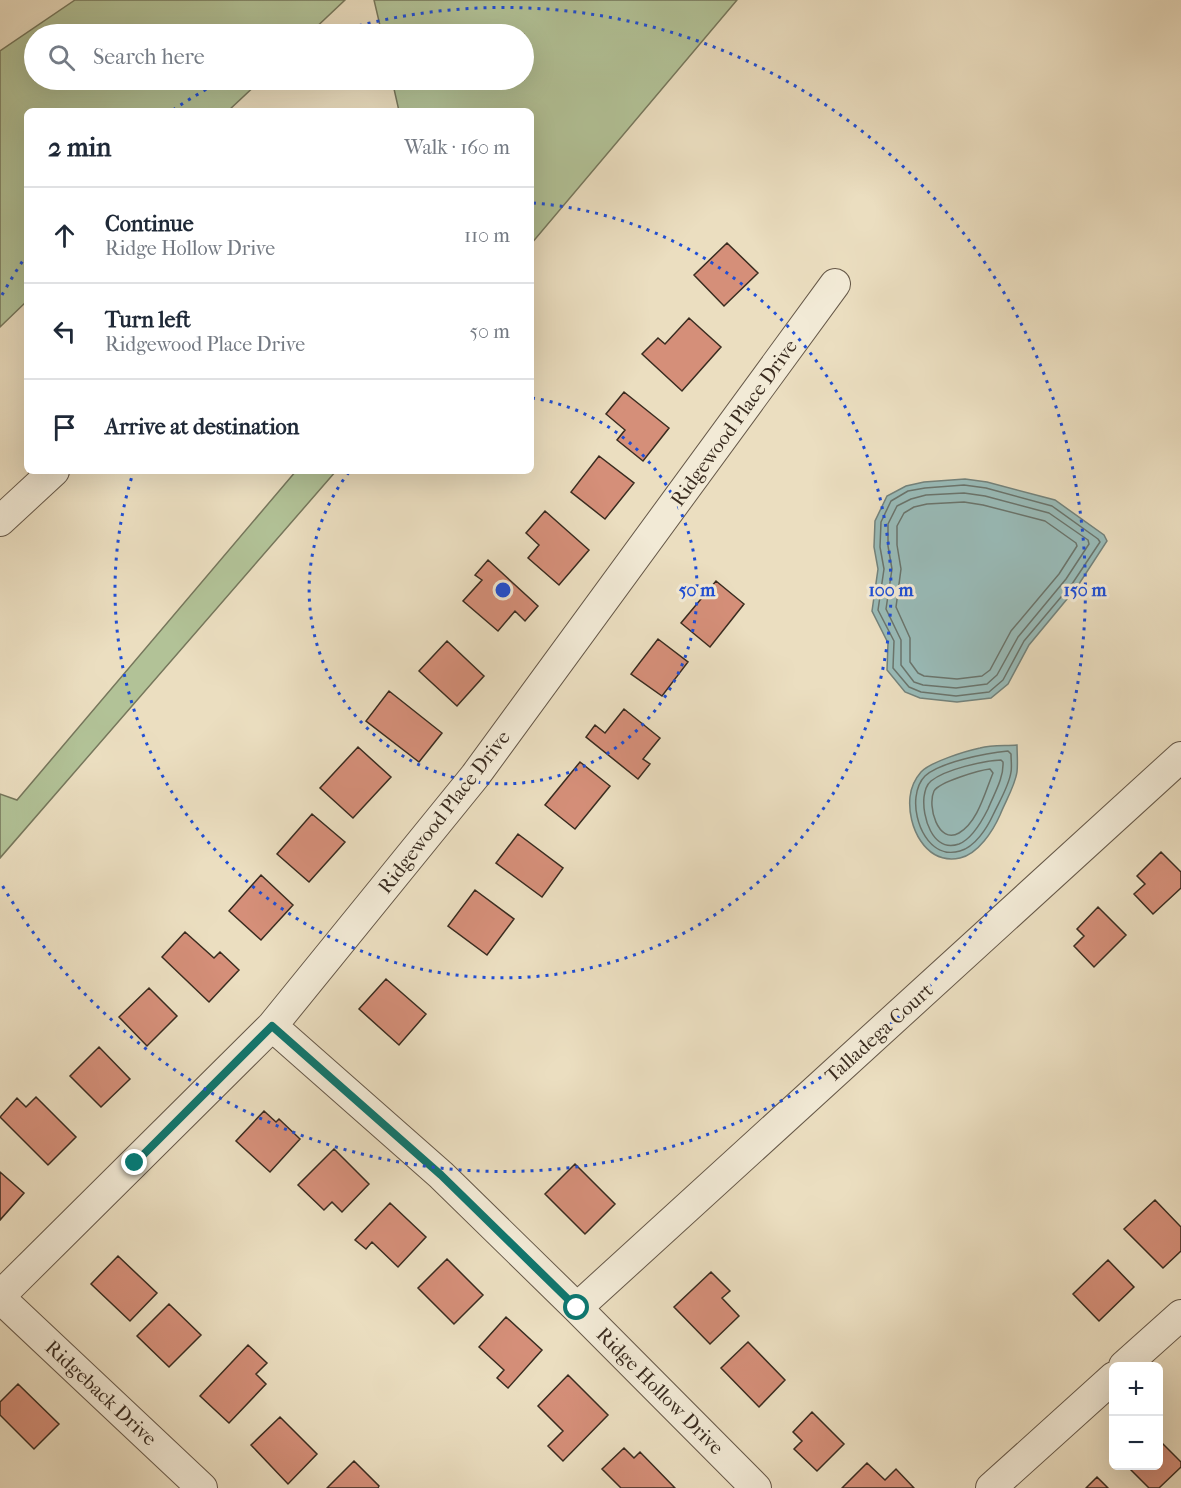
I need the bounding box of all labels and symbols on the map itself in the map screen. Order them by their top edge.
street label: Ridgewood Place Drive [666,335,802,511]
centre of rings [493,580,513,600]
text: 50 m [679,580,716,601]
text: 100 m [868,580,915,601]
text: 150 m [1064,580,1107,601]
street label: Ridgewood Place Drive [373,726,515,898]
street label: Talladega Court [820,979,938,1087]
route end [121,1149,147,1175]
route start [563,1294,589,1320]
street label: Ridge Hollow Drive [592,1323,728,1459]
street label: Ridgeback Drive [41,1336,161,1450]

